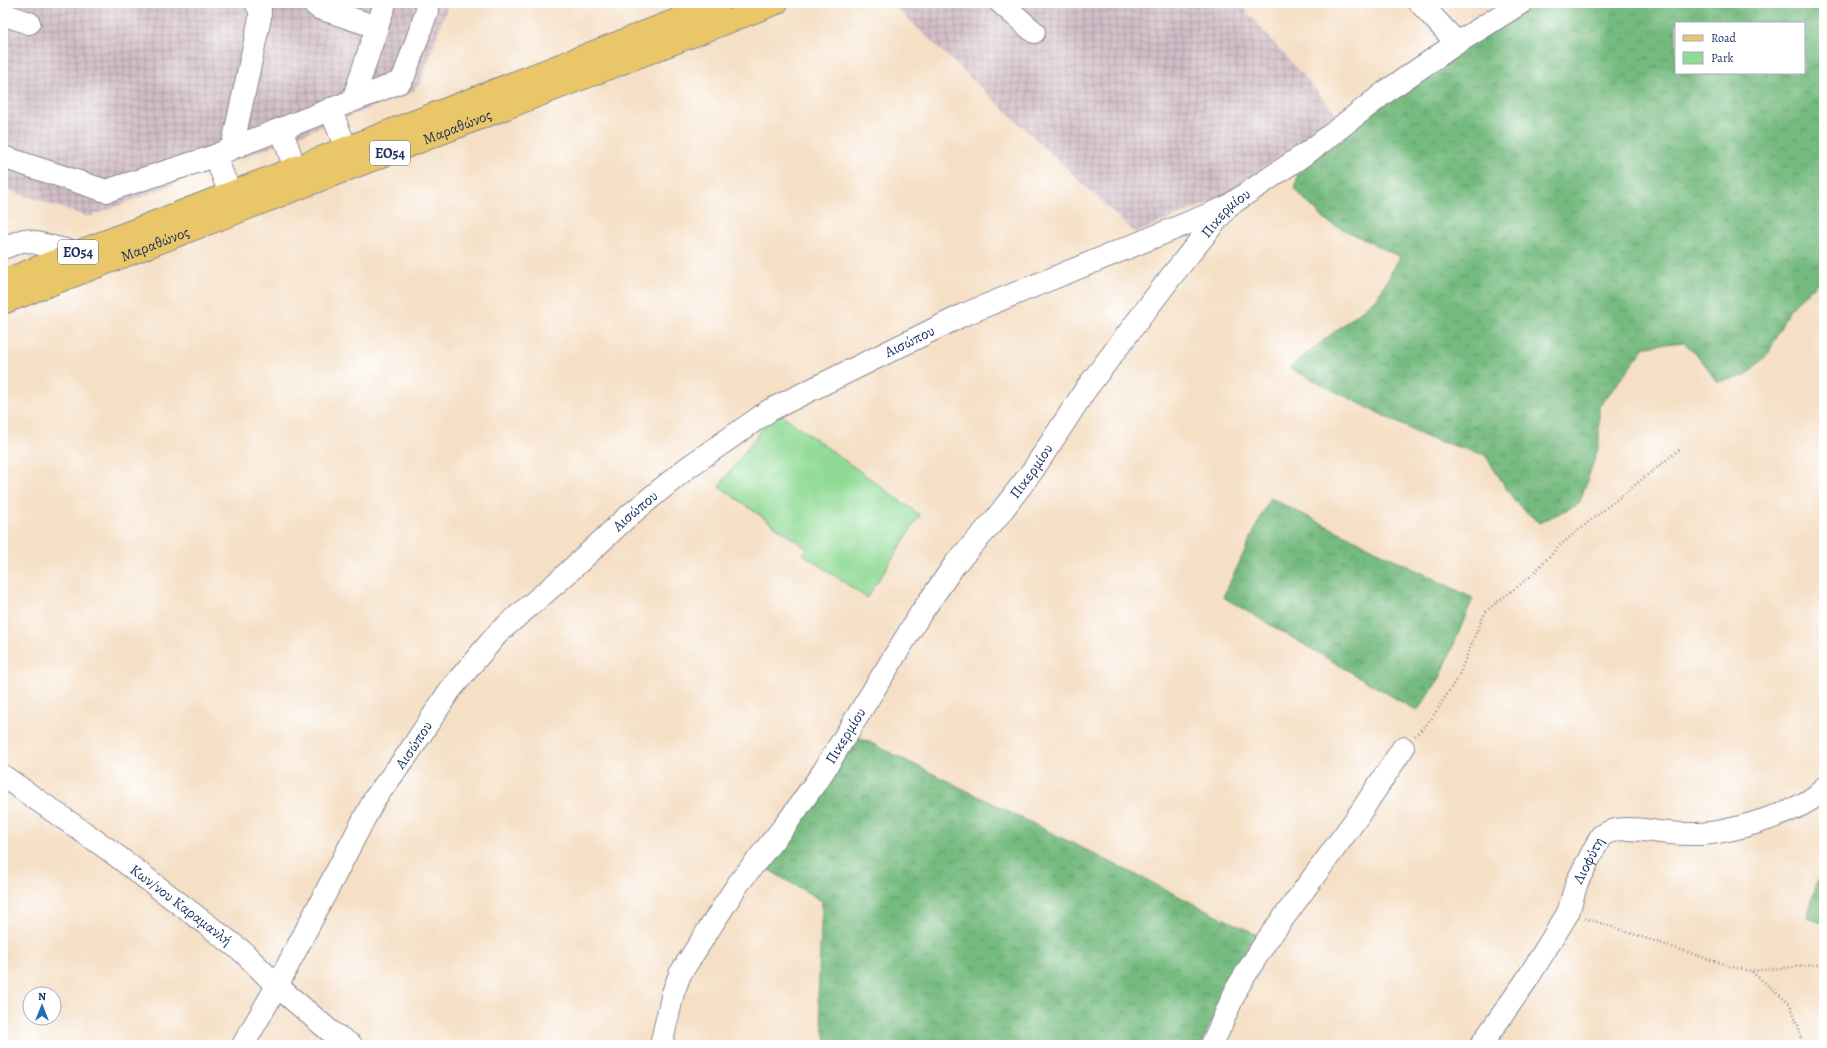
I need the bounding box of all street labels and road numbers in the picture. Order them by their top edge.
street label: Μαραθώνος [420,105,494,149]
road number: ΕΟ54 [370,141,410,165]
street label: Πικερμίου [1196,184,1254,242]
street label: Μαραθώνος [118,222,192,266]
road number: ΕΟ54 [58,240,98,264]
street label: Αισώπου [880,320,938,363]
street label: Πικερμίου [1005,440,1058,503]
street label: Αισώπου [607,486,662,536]
street label: Πικερμίου [820,704,870,768]
street label: Αισώπου [390,717,437,773]
street label: Λιοφύτη [1567,833,1609,888]
street label: Κων/νου Καραμανλή [126,860,236,950]

